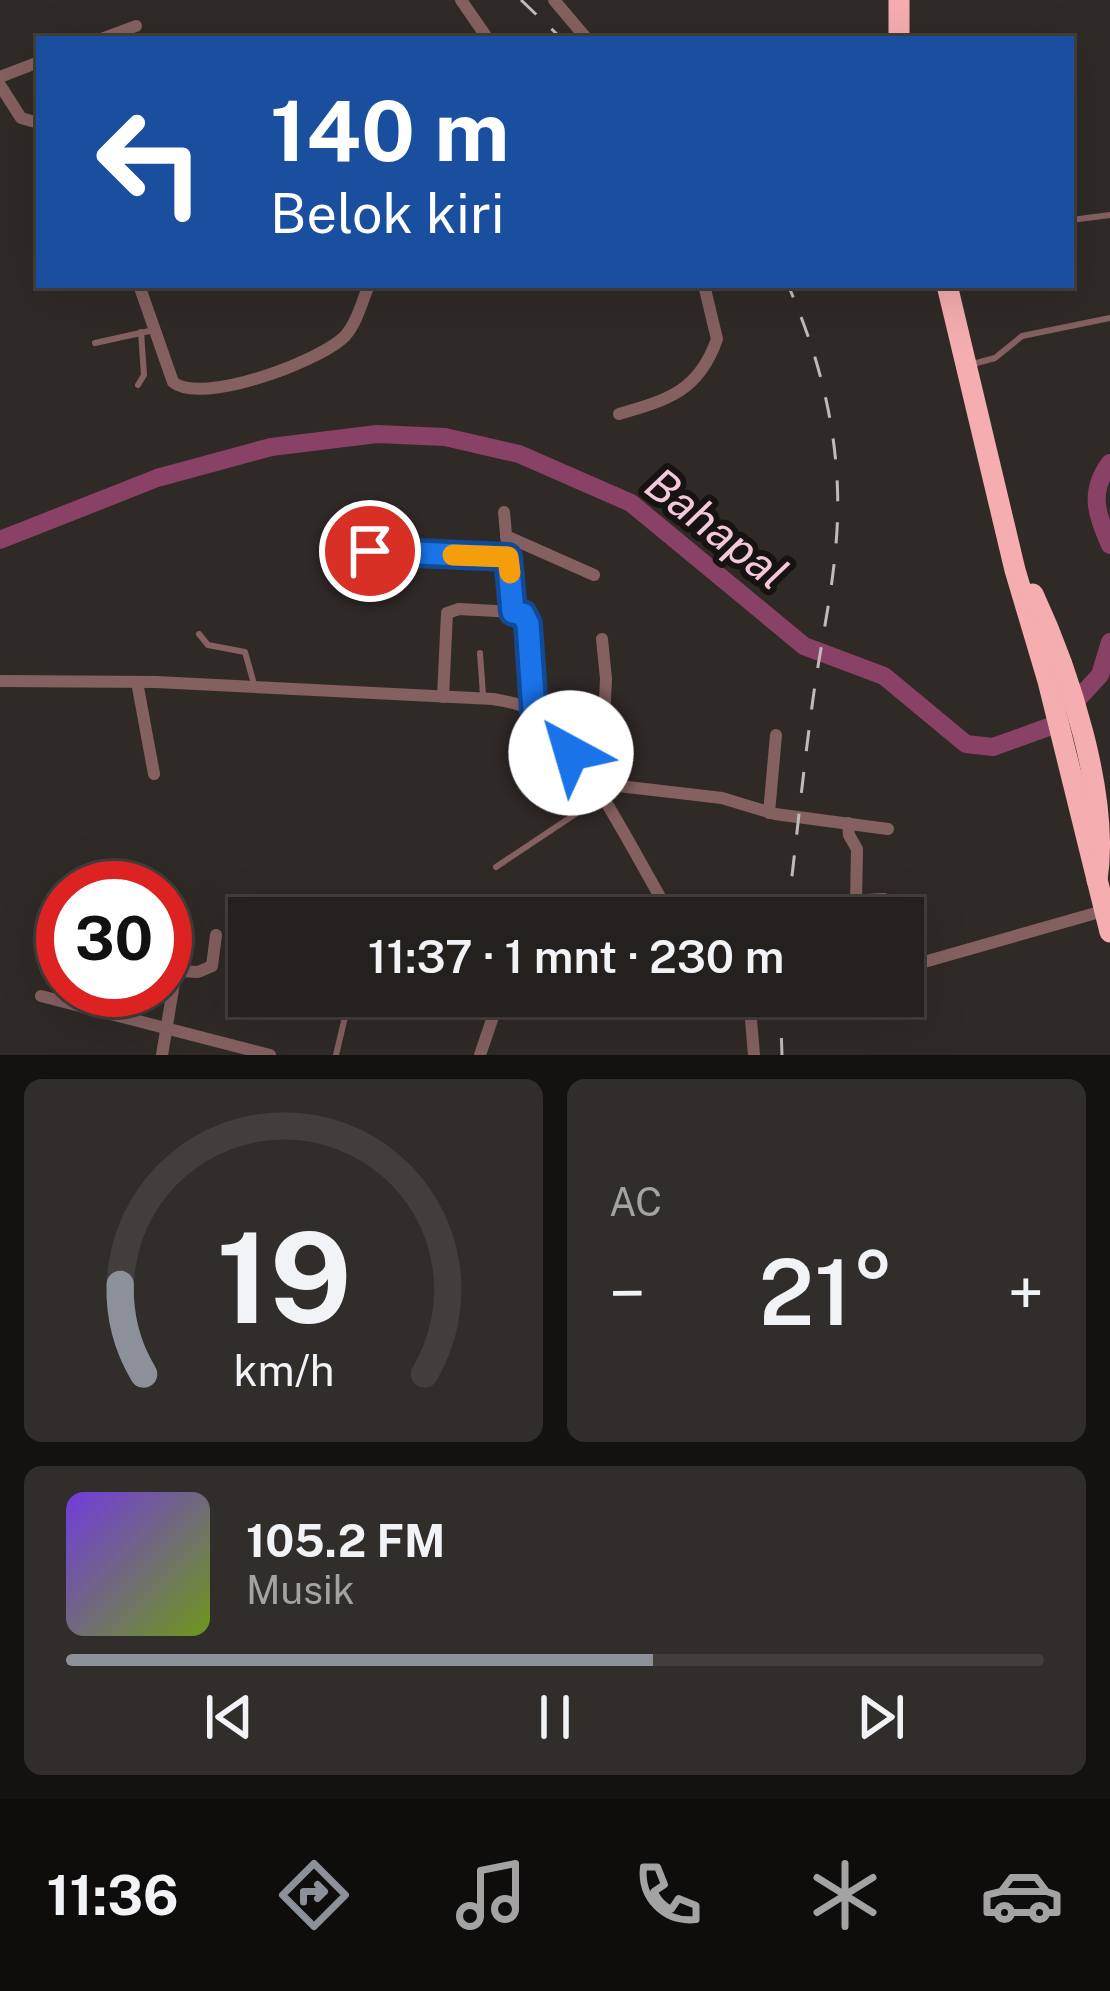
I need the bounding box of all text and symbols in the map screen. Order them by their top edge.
text: 140 m [270,81,509,180]
icon: left [72,84,228,240]
text: Belok kiri [270,182,505,245]
water label: Bahapal [636,456,798,600]
pin [319,500,421,602]
icon: arrive [337,518,403,584]
position arrow [508,690,634,816]
speed limit sign: 30 [36,861,192,1017]
text: 11:37 · 1 mnt · 230 m [368,930,784,983]
text: AC [609,1179,662,1225]
text: 19 [216,1204,351,1351]
text: 21° [759,1239,894,1345]
text: − [609,1254,646,1332]
text: + [1007,1254,1044,1332]
text: km/h [233,1344,334,1395]
text: 105.2 FM [246,1514,445,1567]
text: Musik [246,1567,355,1613]
icon: previous [196,1684,262,1750]
icon: pause [522,1684,588,1750]
icon: next [848,1684,914,1750]
icon: directions [272,1853,356,1937]
icon: music [449,1853,533,1937]
icon: phone [626,1853,710,1937]
icon: climate [803,1853,887,1937]
icon: car [980,1853,1064,1937]
text: 11:36 [46,1864,179,1927]

